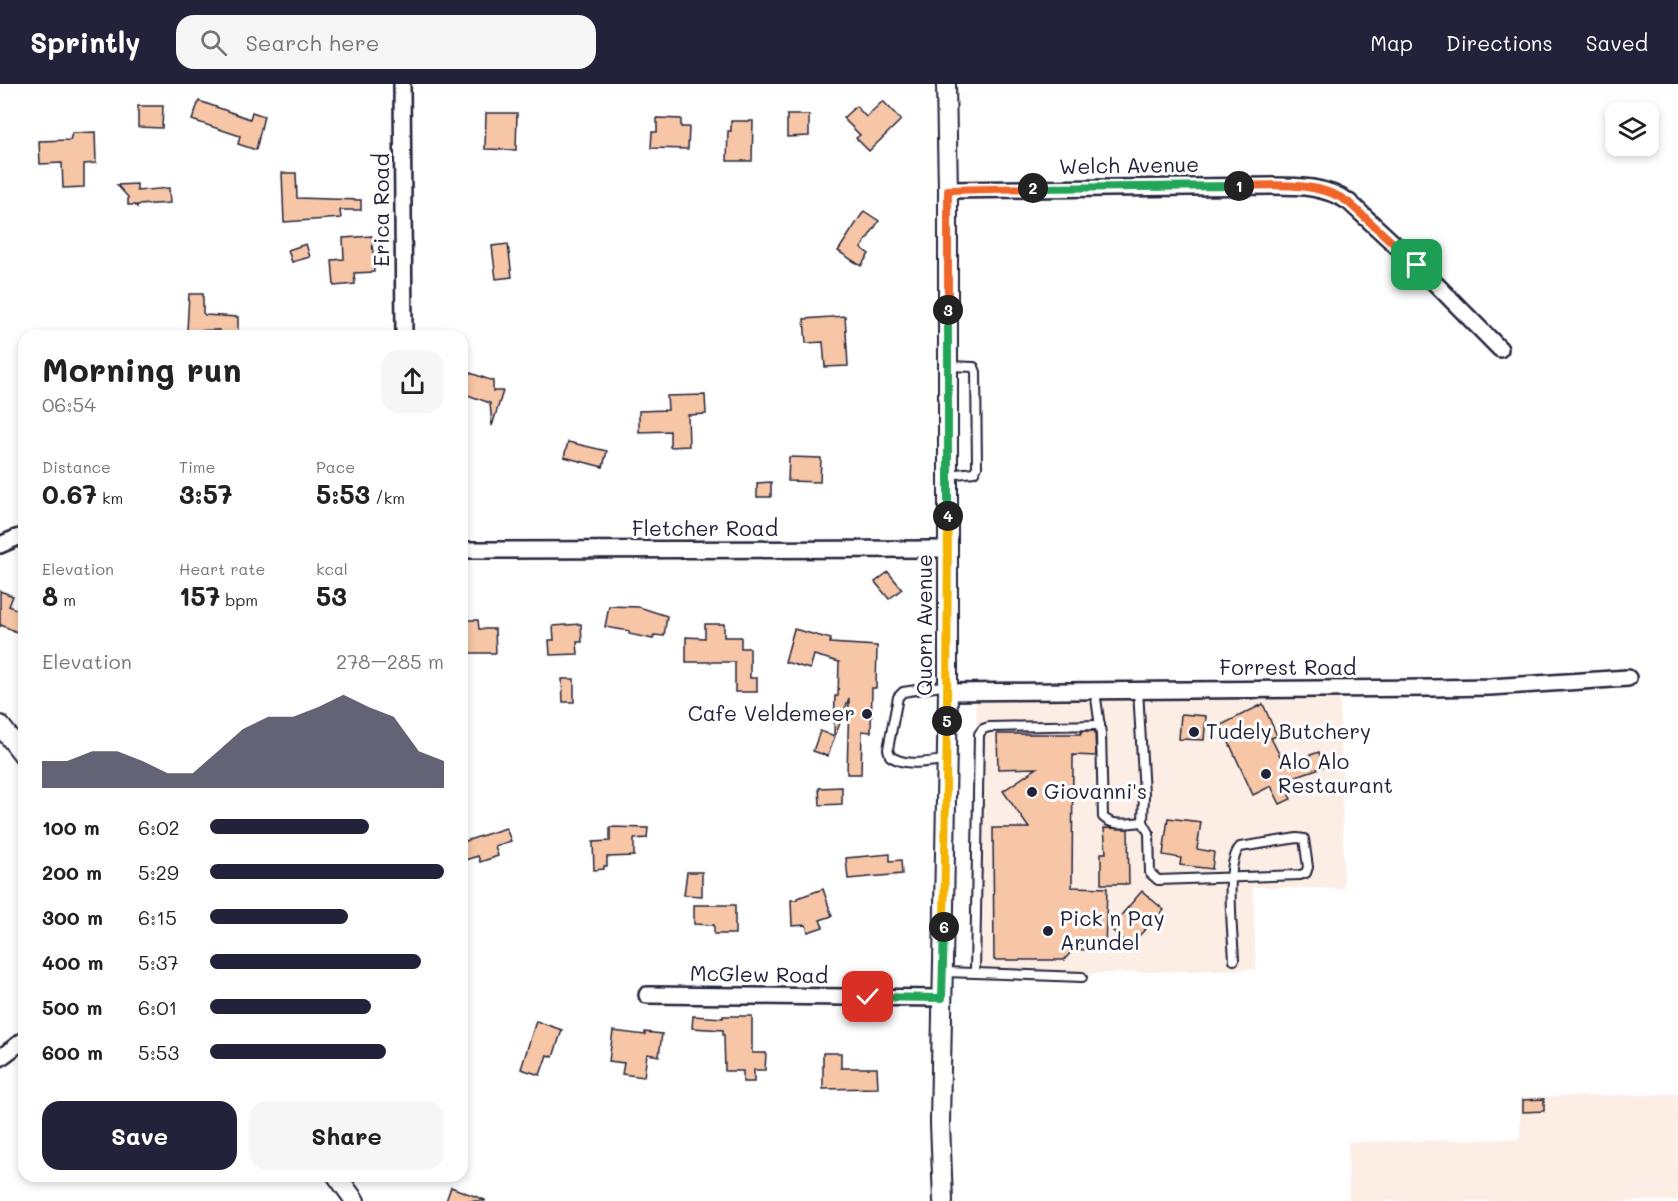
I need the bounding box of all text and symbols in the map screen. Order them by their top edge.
search box [176,15,596,69]
text: Sprintly [30,24,140,60]
icon: search [197,26,230,59]
text: Search here [245,28,379,57]
text: Map [1370,29,1413,56]
text: Directions [1446,29,1553,56]
text: Saved [1586,29,1648,56]
map controls [1605,102,1659,156]
button: layers [1605,102,1659,156]
street label: Welch Avenue [1059,150,1199,179]
street label: Erica Road [367,153,394,267]
pin: 1 [1224,171,1254,201]
pin: 2 [1018,173,1048,203]
text: 1 [1235,175,1243,196]
text: 2 [1029,177,1037,198]
pin [1391,239,1442,290]
icon: arrive [1400,248,1433,281]
pin: 3 [933,295,963,325]
text: 3 [943,299,953,320]
text: Morning run [42,347,242,390]
button: share [381,350,444,413]
text: 06:54 [42,391,96,417]
text: Distance [42,456,111,477]
text: Time [179,456,215,477]
text: Pace [316,456,355,477]
text: 0.67 [42,477,97,511]
text: 3:57 [179,477,233,511]
text: 5:53 [316,477,370,511]
text: km [97,487,123,508]
text: /km [370,487,405,508]
pin: 4 [933,501,963,531]
text: 4 [943,505,953,526]
street label: Fletcher Road [632,514,778,541]
street label: Quorn Avenue [910,554,937,696]
text: Elevation [42,558,114,579]
text: Heart rate [179,558,265,579]
text: kcal [316,558,348,579]
text: 8 [42,579,58,613]
text: 157 [179,579,220,613]
text: 53 [316,579,347,613]
text: m [58,589,76,610]
text: bpm [220,589,258,610]
text: Elevation [42,648,132,674]
text: 278–285 m [336,648,444,674]
street label: Forrest Road [1220,653,1356,680]
place label: Cafe Veldemeer [688,699,855,726]
pin: 5 [932,706,962,736]
marker: Cafe Veldemeer [860,707,874,721]
text: 5 [942,710,952,731]
place label: Tudely Butchery [1206,717,1371,744]
marker: Tudely Butchery [1187,725,1201,739]
place label: Alo Alo Restaurant [1278,747,1393,798]
marker: Alo Alo Restaurant [1259,767,1273,781]
place label: Giovanni's [1044,777,1147,804]
marker: Giovanni's [1025,785,1039,799]
text: 100 m [42,814,100,840]
text: 6:02 [138,814,180,840]
text: 200 m [42,859,102,885]
text: 5:29 [138,859,179,885]
text: 300 m [42,904,103,930]
text: 6:15 [138,904,177,930]
place label: Pick n Pay Arundel [1060,904,1165,955]
pin: 6 [929,912,959,942]
text: 6 [939,916,949,937]
marker: Pick n Pay Arundel [1041,924,1055,938]
text: 400 m [42,949,103,975]
text: 5:37 [138,949,179,975]
street label: McGlew Road [690,959,828,988]
pin [842,971,893,1022]
icon: check [851,980,884,1013]
text: 500 m [42,994,102,1020]
text: 6:01 [138,994,178,1020]
text: 600 m [42,1039,103,1065]
text: 5:53 [138,1039,179,1065]
button: Save [42,1101,237,1170]
button: Share [249,1101,444,1170]

